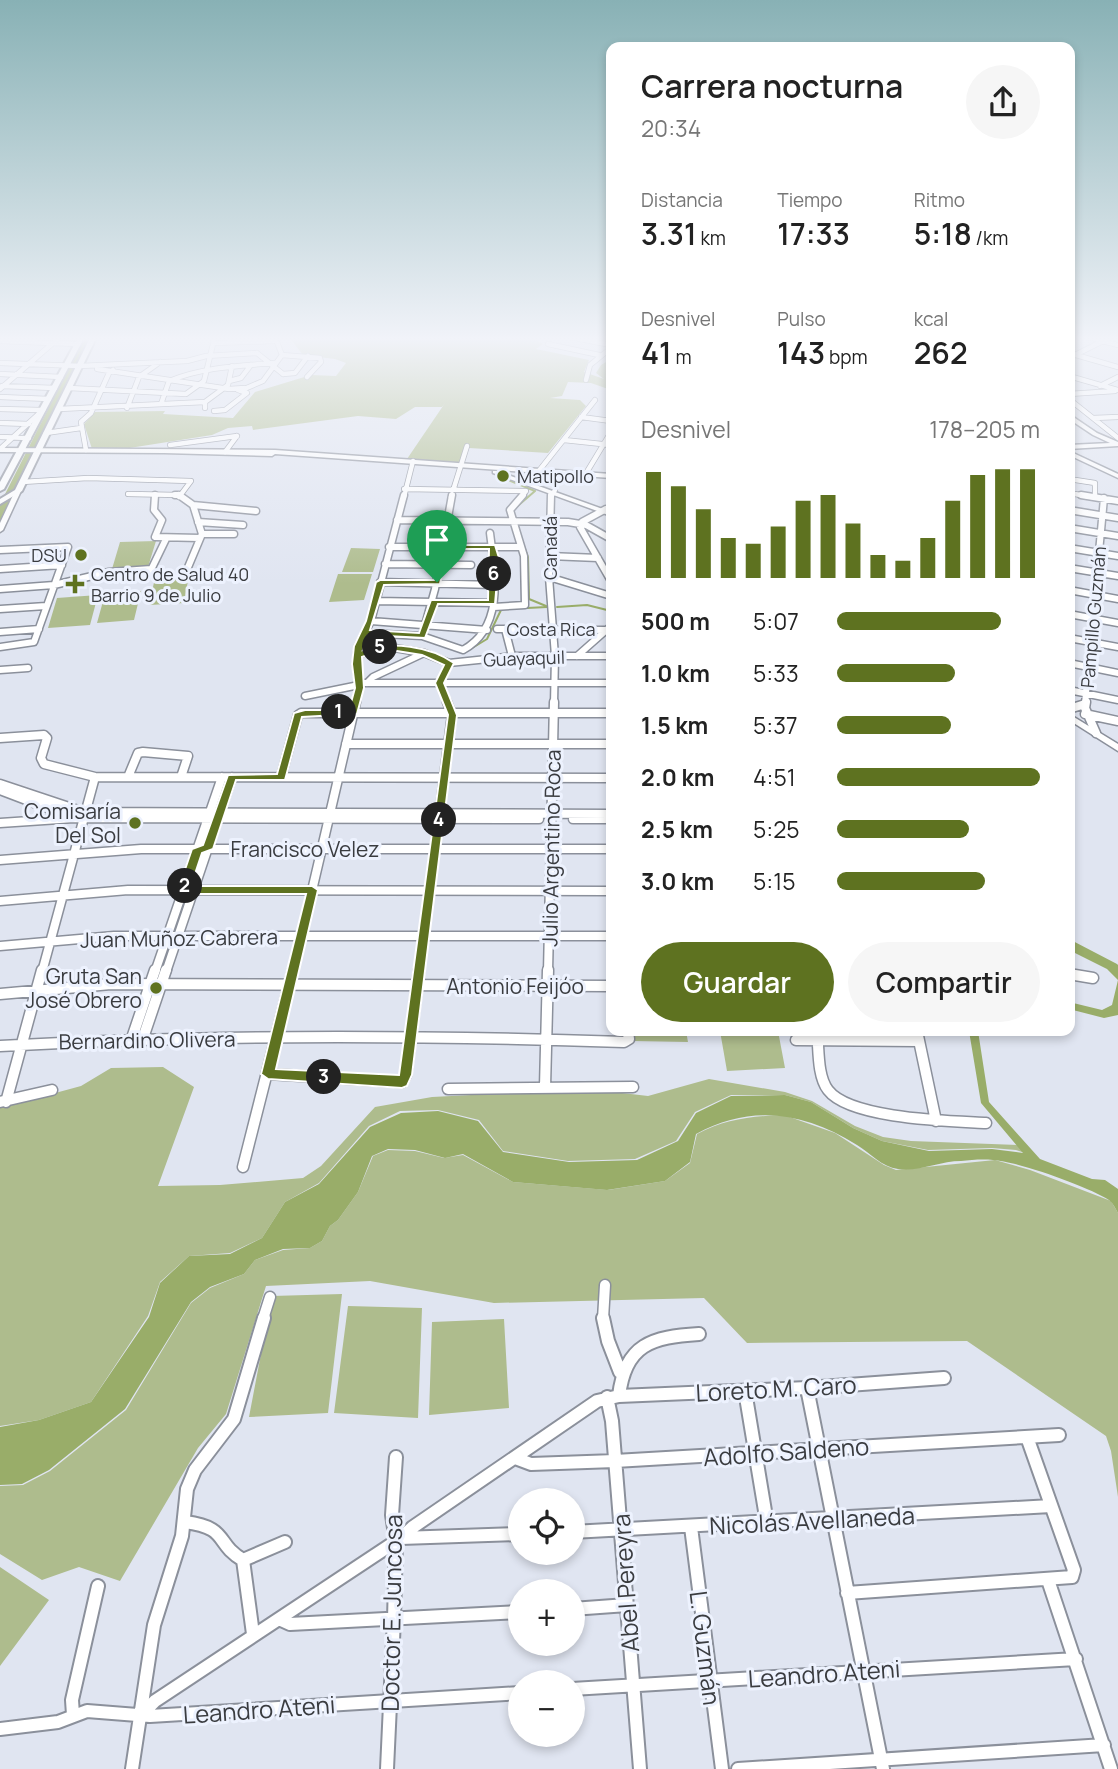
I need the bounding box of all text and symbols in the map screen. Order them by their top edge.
text: Carrera nocturna [641,64,903,108]
button: share [966,65,1040,139]
text: 20:34 [641,112,701,144]
text: Distancia [641,187,723,213]
text: Tiempo [777,187,843,213]
text: Ritmo [914,187,965,213]
text: 3.31 [641,213,697,254]
text: 17:33 [777,213,850,254]
text: 5:18 [914,213,972,254]
text: km [697,225,726,251]
text: /km [972,225,1008,251]
text: Desnivel [641,306,715,332]
text: Pulso [777,306,826,332]
text: kcal [914,306,948,332]
text: 41 [641,332,672,373]
text: 143 [777,332,825,373]
text: 262 [914,332,968,373]
text: m [672,344,692,370]
text: bpm [825,344,868,370]
text: Desnivel [641,413,731,445]
text: 178–205 m [929,413,1040,445]
place label: Matipollo [517,464,594,488]
marker: Matipollo [495,468,511,484]
pin [407,510,467,582]
street label: Canadá [538,516,562,580]
icon: arrive [418,521,456,559]
place label: DSU [31,543,67,567]
street label: Pampillo Guzmán [1075,545,1111,689]
marker: DSU [73,547,89,563]
pin: 6 [476,556,512,592]
text: 6 [488,560,499,586]
place label: Centro de Salud 40 Barrio 9 de Julio [91,562,249,607]
marker: Centro de Salud 40 Barrio 9 de Julio [65,574,85,594]
text: 500 m [641,605,710,637]
text: 5:07 [753,605,799,637]
street label: Costa Rica [506,617,596,641]
pin: 5 [362,630,398,664]
text: 5 [374,633,385,659]
street label: Guayaquil [483,645,565,671]
text: 1.0 km [641,657,710,689]
text: 5:33 [753,657,799,689]
pin: 1 [322,694,356,730]
text: 1 [334,698,343,724]
text: 1.5 km [641,709,708,741]
text: 5:37 [753,709,797,741]
street label: Julio Argentino Roca [535,749,567,947]
text: 2.0 km [641,761,714,793]
text: 4:51 [753,761,796,793]
place label: Comisaría Del Sol [24,797,121,849]
pin: 4 [422,802,457,838]
text: 4 [433,806,444,832]
text: 2.5 km [641,813,713,845]
text: 5:25 [753,813,800,845]
marker: Comisaría Del Sol [127,815,143,831]
street label: Francisco Velez [231,835,379,863]
text: 3.0 km [641,865,714,897]
text: 5:15 [753,865,795,897]
pin: 2 [168,868,202,903]
text: 2 [179,872,190,898]
street label: Juan Muñoz Cabrera [80,922,278,954]
button: Guardar [641,942,834,1022]
button: Compartir [848,942,1040,1022]
place label: Gruta San José Obrero [25,962,142,1014]
street label: Antonio Feijóo [446,972,584,1000]
marker: Gruta San José Obrero [148,980,164,996]
street label: Bernardino Olivera [58,1024,236,1056]
pin: 3 [306,1060,342,1094]
text: 3 [318,1063,329,1089]
street label: Loreto M. Caro [695,1367,857,1409]
street label: Adolfo Saldeno [702,1429,870,1473]
map controls [508,1488,585,1747]
button: locate [508,1488,585,1565]
street label: Nicolás Avellaneda [708,1498,916,1542]
street label: Abel Pereyra [604,1513,646,1653]
street label: Doctor E. Juncosa [373,1514,409,1712]
button: + [508,1579,585,1656]
street label: L. Guzmán [683,1589,729,1707]
street label: Leandro Ateni [747,1651,901,1695]
button: − [508,1670,585,1747]
street label: Leandro Ateni [182,1687,336,1731]

